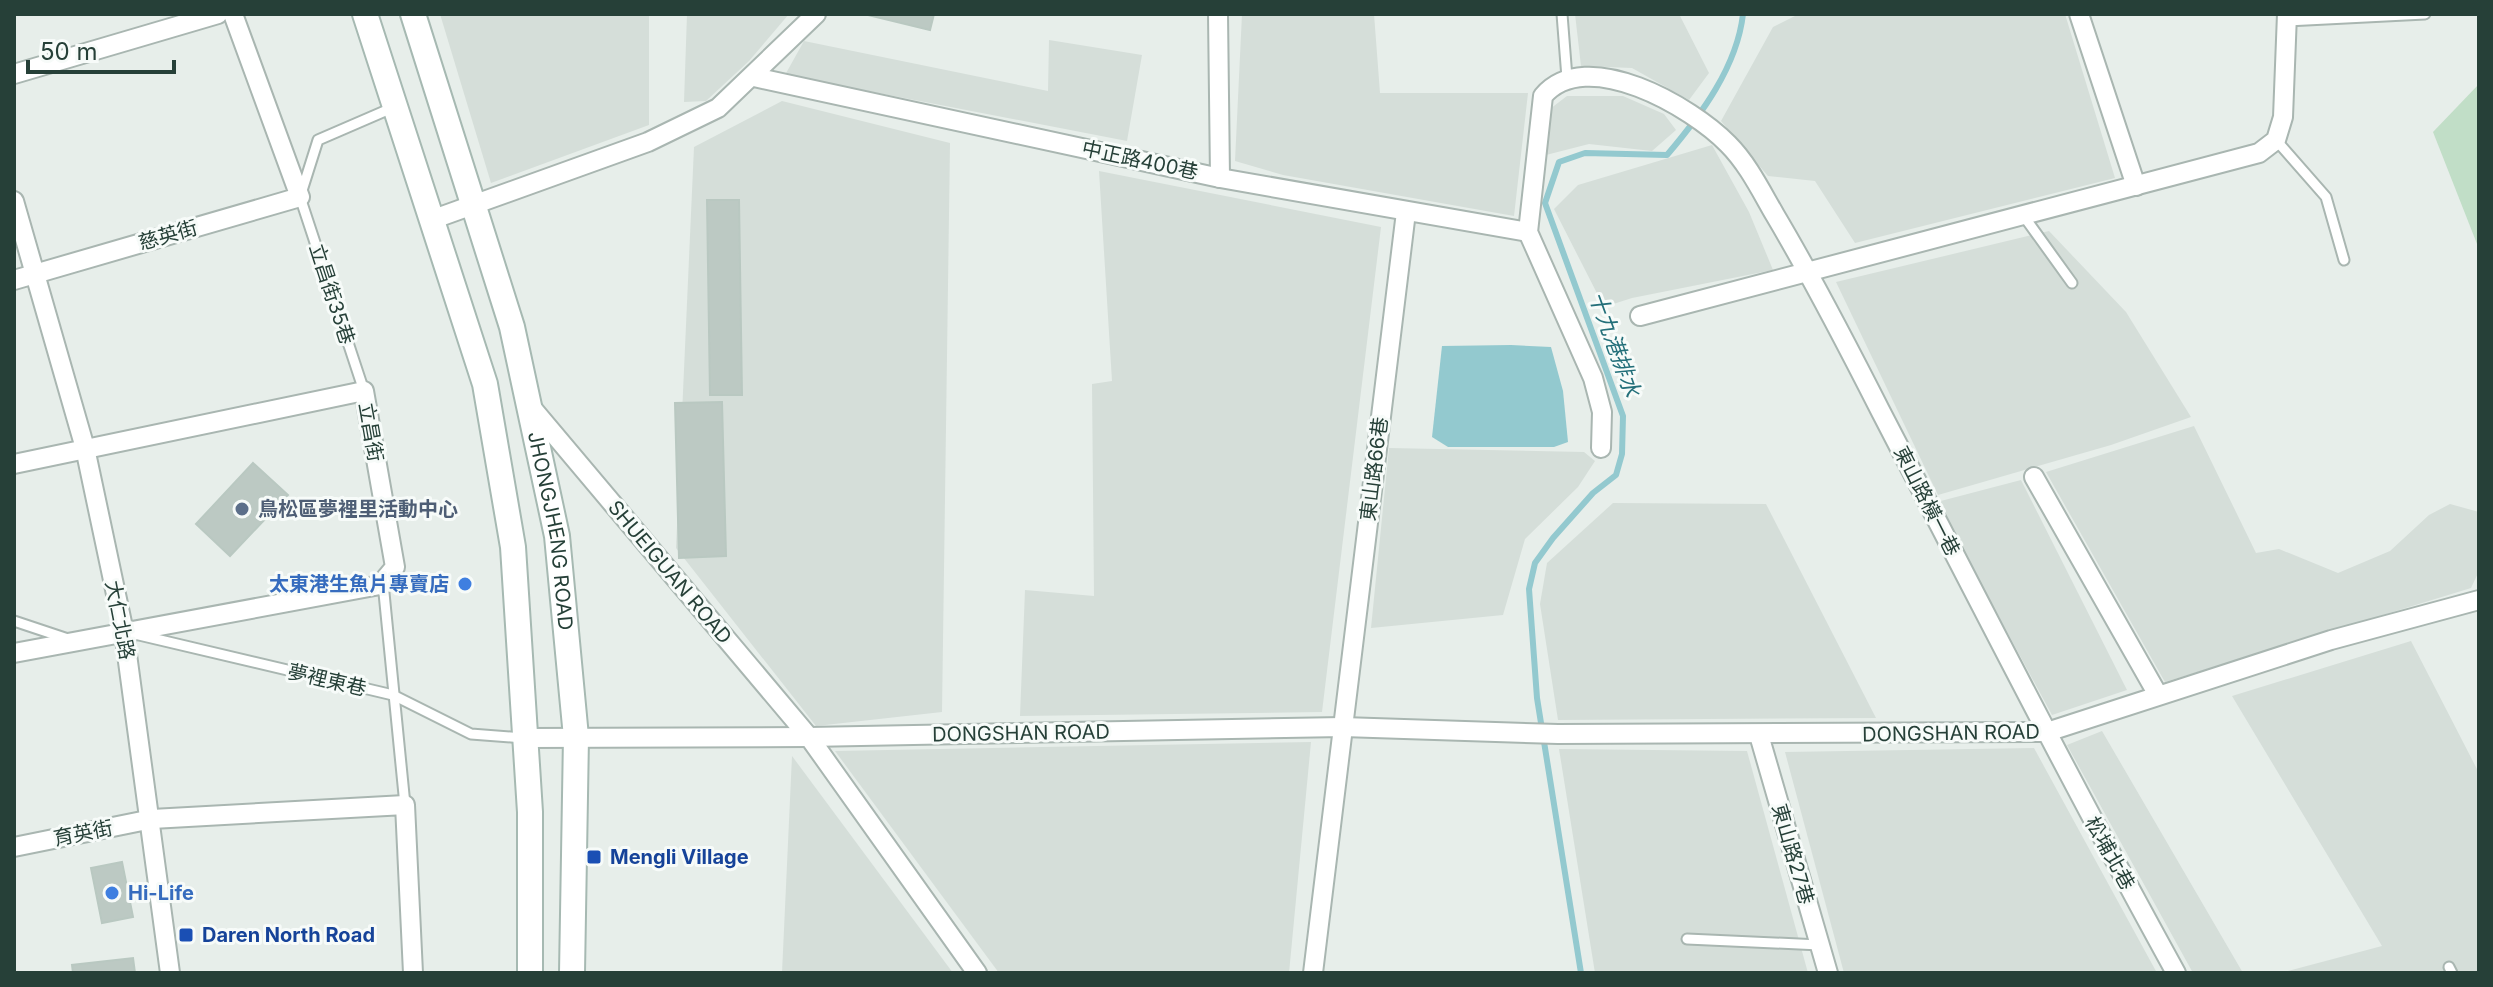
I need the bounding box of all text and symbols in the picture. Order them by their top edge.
scale bar [28,24,174,74]
text: 50 m [40,37,98,66]
street label: 中正路400巷 [1080,136,1200,184]
street label: 慈英街 [136,215,200,255]
street label: 立昌街35巷 [304,241,360,347]
water label: 十九港排水 [1584,288,1646,401]
street label: 立昌街 [354,400,388,464]
street label: 東山路66巷 [1356,416,1392,522]
street label: JHONGJHENG ROAD [523,429,578,631]
street label: 東山路橫一巷 [1889,442,1965,560]
street label: SHUEIGUAN ROAD [603,495,737,649]
place label: 鳥松區夢裡里活動中心 [258,497,458,521]
marker: 鳥松區夢裡里活動中心 [233,500,251,518]
place label: 太東港生魚片專賣店 [269,572,449,596]
marker: 太東港生魚片專賣店 [456,575,474,593]
street label: 大仁北路 [101,578,139,662]
street label: 夢裡東巷 [285,659,369,701]
street label: DONGSHAN ROAD [932,719,1110,747]
street label: DONGSHAN ROAD [1862,719,2040,747]
street label: 東山路27巷 [1767,801,1819,907]
street label: 松埔北巷 [2080,812,2140,894]
street label: 育英街 [51,815,115,851]
place label: Mengli Village [610,845,749,869]
marker: Mengli Village [585,848,603,866]
place label: Hi-Life [128,881,194,905]
marker: Hi-Life [103,884,121,902]
place label: Daren North Road [202,923,375,947]
marker: Daren North Road [177,926,195,944]

